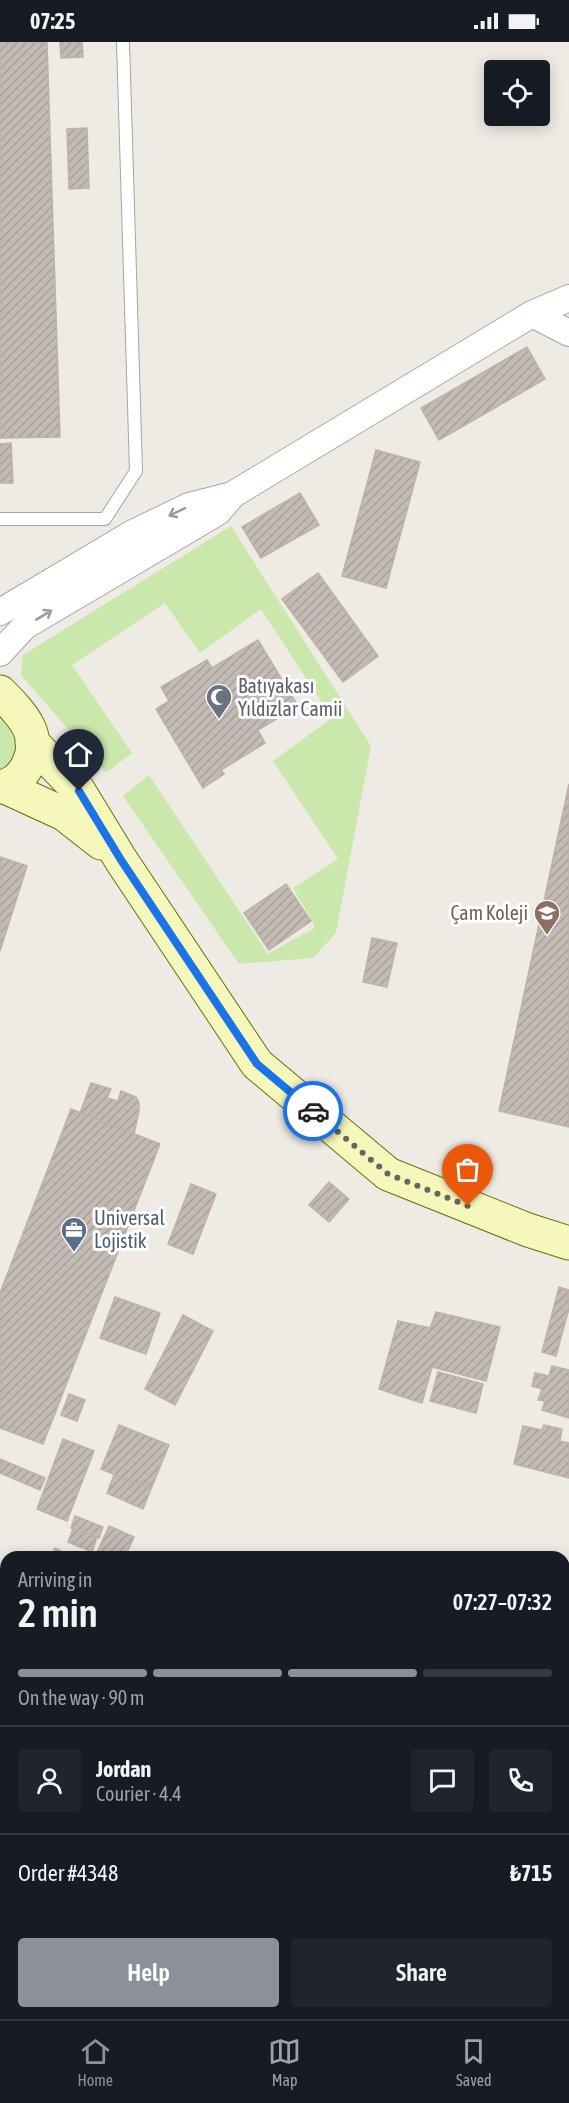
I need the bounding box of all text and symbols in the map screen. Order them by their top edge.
text: 07:25 [30,8,75,34]
map controls [484,60,550,126]
button: locate [484,60,550,126]
one-way arrow [168,506,186,518]
one-way arrow [35,609,52,621]
place label: Batıyakası Yıldızlar Camii [238,674,342,720]
mosque icon: Batıyakası Yıldızlar Camii [204,682,234,720]
pin [53,729,104,791]
icon: home [62,738,95,771]
school or university icon: Çam Koleji [532,898,562,936]
place label: Çam Koleji [450,901,528,924]
courier [283,1081,343,1141]
icon: car [297,1095,330,1128]
pin [442,1144,493,1206]
icon: bag [451,1153,484,1186]
place label: Universal Lojistik [94,1206,165,1252]
office icon: Universal Lojistik [59,1215,89,1253]
text: Arriving in [18,1568,92,1591]
text: 07:27–07:32 [453,1589,552,1615]
text: 2 min [18,1591,98,1635]
text: On the way · 90 m [18,1686,144,1709]
button: person [18,1749,81,1812]
button: chat [411,1749,474,1812]
button: phone [489,1749,552,1812]
text: Jordan [96,1756,151,1782]
text: Courier · 4.4 [96,1782,182,1805]
text: Order #4348 [18,1860,118,1886]
text: ₺715 [510,1860,552,1886]
button: Help [18,1938,279,2007]
button: Share [291,1938,552,2007]
tab: Home [78,2035,113,2089]
tab: Map [268,2035,301,2089]
tab: Saved [456,2035,491,2089]

